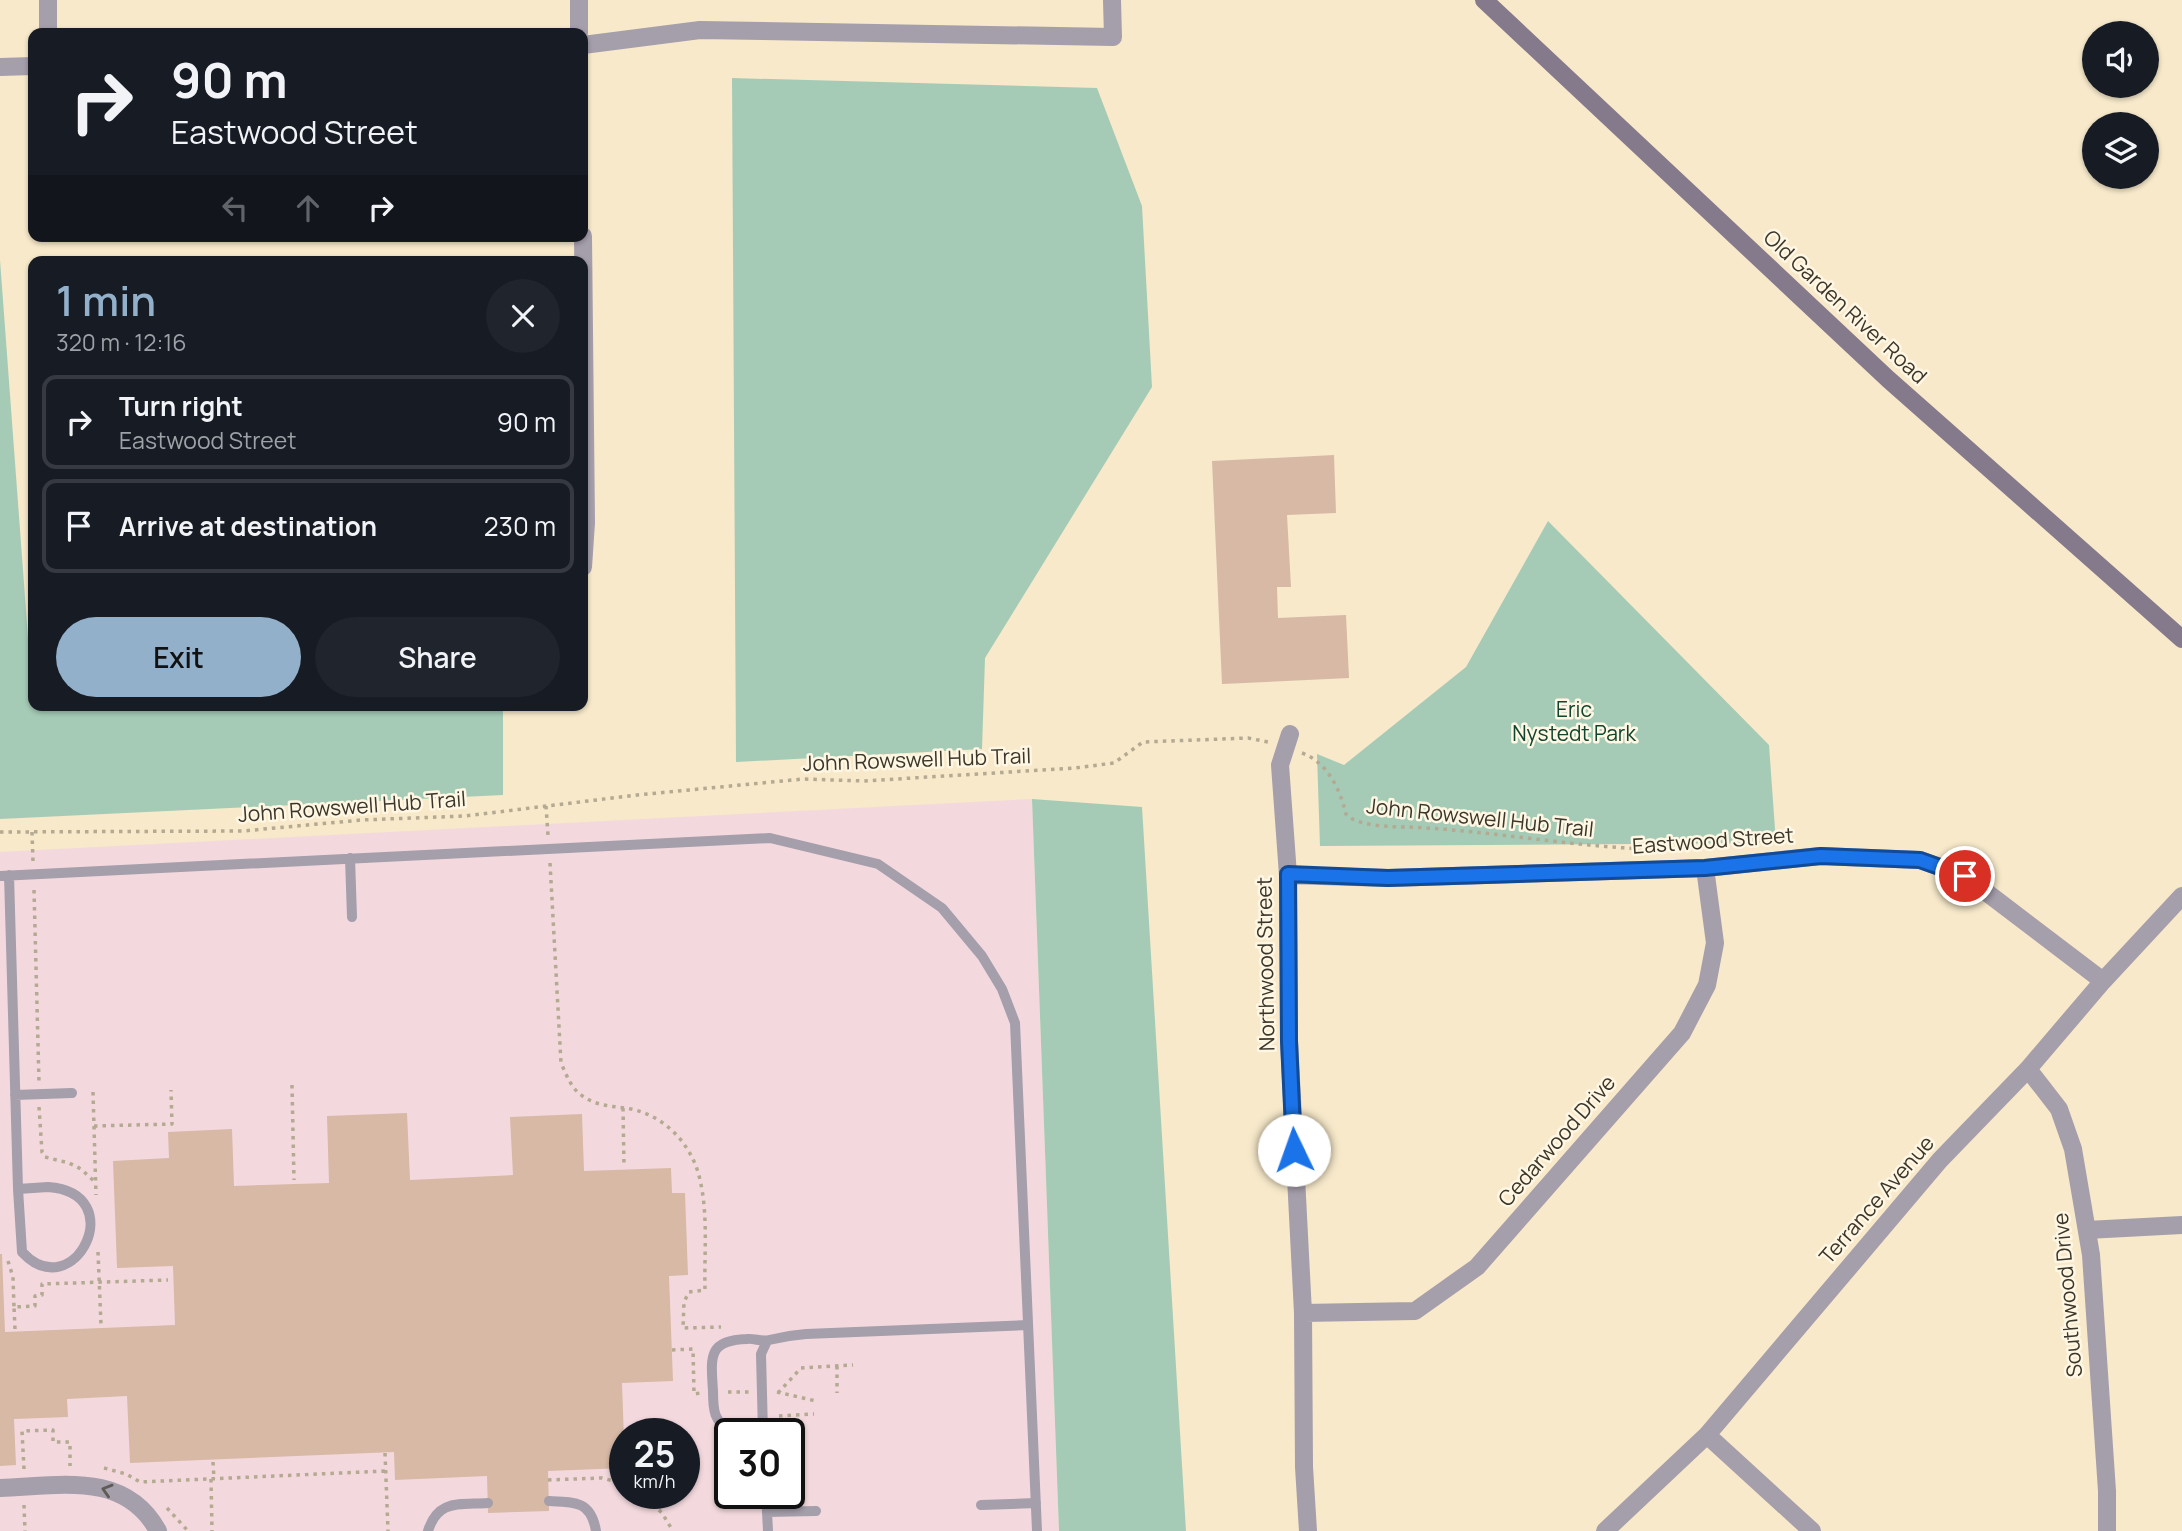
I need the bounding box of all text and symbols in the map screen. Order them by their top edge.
map controls [2082,21,2159,189]
button: sound [2082,21,2159,98]
text: 90 m [171,46,288,113]
icon: right [56,56,147,147]
text: Eastwood Street [171,110,418,154]
button: layers [2082,112,2159,189]
icon: left [216,189,254,227]
icon: ahead [289,189,327,227]
icon: right [362,189,400,227]
street label: Old Garden River Road [1758,223,1933,389]
text: 1 min [56,271,156,329]
button: close [486,279,560,353]
text: 320 m · 12:16 [56,326,187,358]
text: Turn right [119,388,243,424]
icon: right [60,403,98,441]
text: 90 m [497,404,556,440]
text: Eastwood Street [119,424,296,456]
icon: arrive [60,507,98,545]
text: Arrive at destination [119,508,377,544]
text: 230 m [484,508,556,544]
button: Exit [56,617,301,697]
button: Share [315,617,560,697]
park label: Eric Nystedt Park [1512,695,1636,747]
street label: John Rowswell Hub Trail [802,741,1032,777]
street label: John Rowswell Hub Trail [237,784,467,828]
street label: John Rowswell Hub Trail [1365,791,1595,843]
street label: Eastwood Street [1631,820,1795,860]
pin [1935,846,1995,906]
icon: arrive [1946,857,1984,895]
street label: Northwood Street [1249,877,1281,1051]
street label: Cedarwood Drive [1491,1069,1621,1212]
position arrow [1257,1113,1331,1187]
street label: Terrance Avenue [1813,1129,1940,1270]
street label: Southwood Drive [2046,1212,2088,1379]
speed limit sign: 30 [714,1418,805,1509]
text: 25 [634,1430,675,1478]
text: km/h [634,1469,675,1493]
one-way arrow [101,1483,113,1498]

